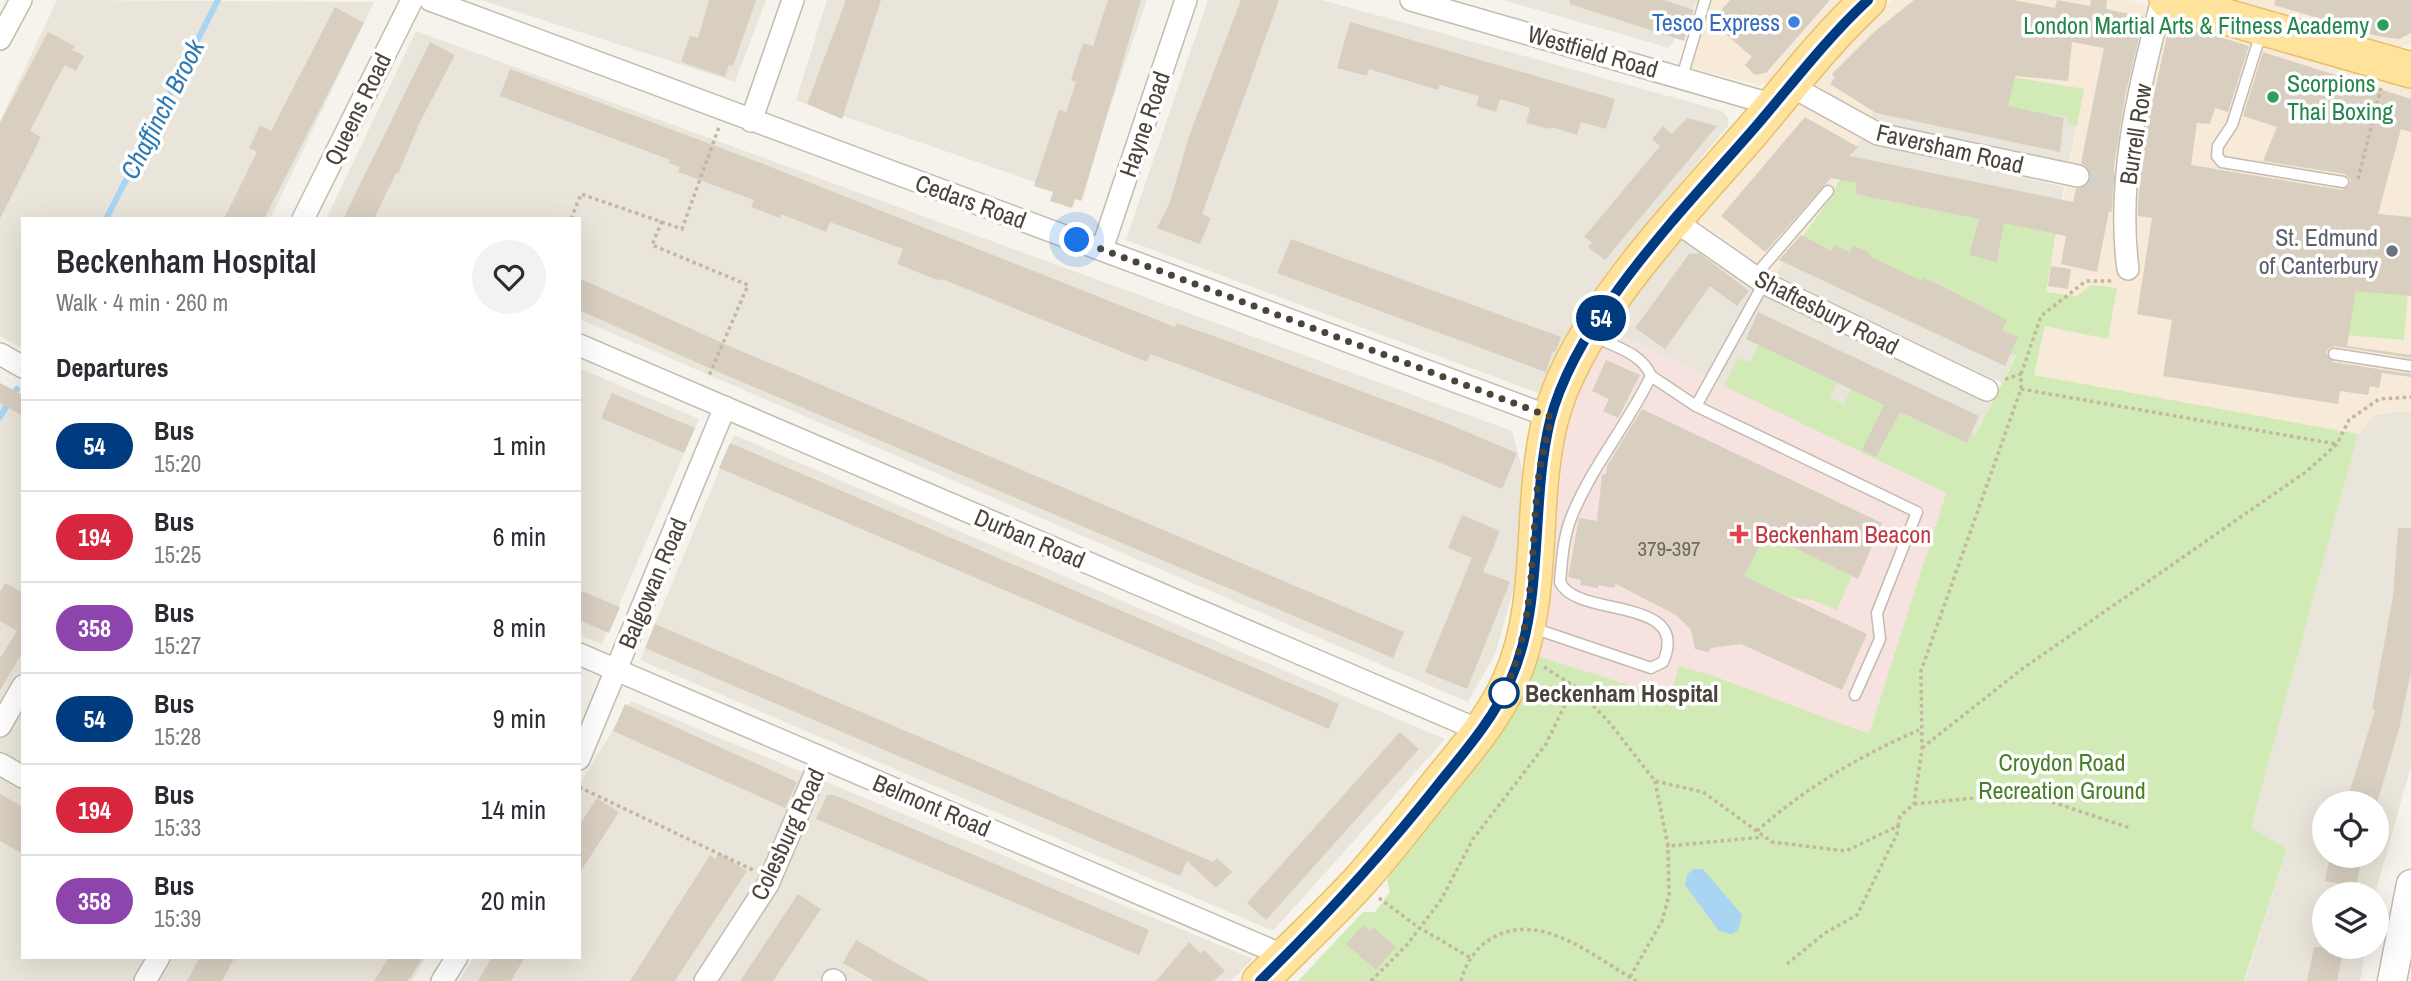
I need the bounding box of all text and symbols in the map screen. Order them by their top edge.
place label: Tesco Express [1652,6,1780,38]
place label: London Martial Arts & Fitness Academy [2023,9,2369,41]
marker: Tesco Express [1786,14,1802,30]
street label: Westfield Road [1524,17,1662,85]
marker: London Martial Arts & Fitness Academy [2375,17,2391,33]
water label: Chaffinch Brook [112,32,213,185]
street label: Queens Road [316,47,398,171]
street label: Hayne Road [1111,67,1177,181]
place label: Scorpions Thai Boxing [2287,67,2393,127]
street label: Burrell Row [2111,81,2159,187]
marker: Scorpions Thai Boxing [2265,89,2281,105]
street label: Faversham Road [1873,116,2027,180]
street label: Cedars Road [911,166,1031,236]
place label: St. Edmund of Canterbury [2259,221,2378,281]
your location [1059,222,1094,257]
text: Beckenham Hospital [56,239,317,283]
button: heart [472,240,546,314]
marker: St. Edmund of Canterbury [2384,243,2400,259]
street label: Shaftesbury Road [1750,262,1904,362]
text: Walk · 4 min · 260 m [56,287,228,318]
line badge: 54 [1570,295,1632,341]
text: 54 [1590,302,1612,334]
text: Departures [56,350,169,385]
text: Bus [154,413,194,448]
text: 1 min [493,428,546,463]
text: 54 [84,430,105,462]
text: 15:20 [154,448,201,479]
street label: Durban Road [970,500,1090,576]
text: Bus [154,504,194,539]
street label: Balgowan Road [610,513,694,653]
place label: Beckenham Beacon [1755,518,1931,550]
text: 6 min [493,519,546,554]
text: 194 [78,521,111,553]
marker: Beckenham Beacon [1729,524,1749,544]
house number: 379-397 [1637,534,1701,563]
text: 15:25 [154,539,201,570]
text: Bus [154,595,194,630]
text: 8 min [493,610,546,645]
text: 358 [78,612,111,644]
text: 15:27 [154,630,201,661]
place label: Beckenham Hospital [1525,677,1719,709]
marker: Beckenham Hospital [1489,678,1519,708]
text: Bus [154,686,194,721]
text: 9 min [493,701,546,736]
text: 54 [84,703,105,735]
text: 15:28 [154,721,201,752]
park label: Croydon Road Recreation Ground [1978,746,2146,806]
street label: Colesburg Road [742,763,832,905]
street label: Belmont Road [868,766,996,844]
text: Bus [154,777,194,812]
map controls [2312,791,2389,959]
button: locate [2312,791,2389,868]
text: 14 min [481,792,546,827]
text: 194 [78,794,111,826]
text: 15:33 [154,812,201,843]
text: Bus [154,868,194,903]
button: layers [2312,882,2389,959]
text: 20 min [481,883,546,918]
text: 358 [78,885,111,917]
text: 15:39 [154,903,201,934]

